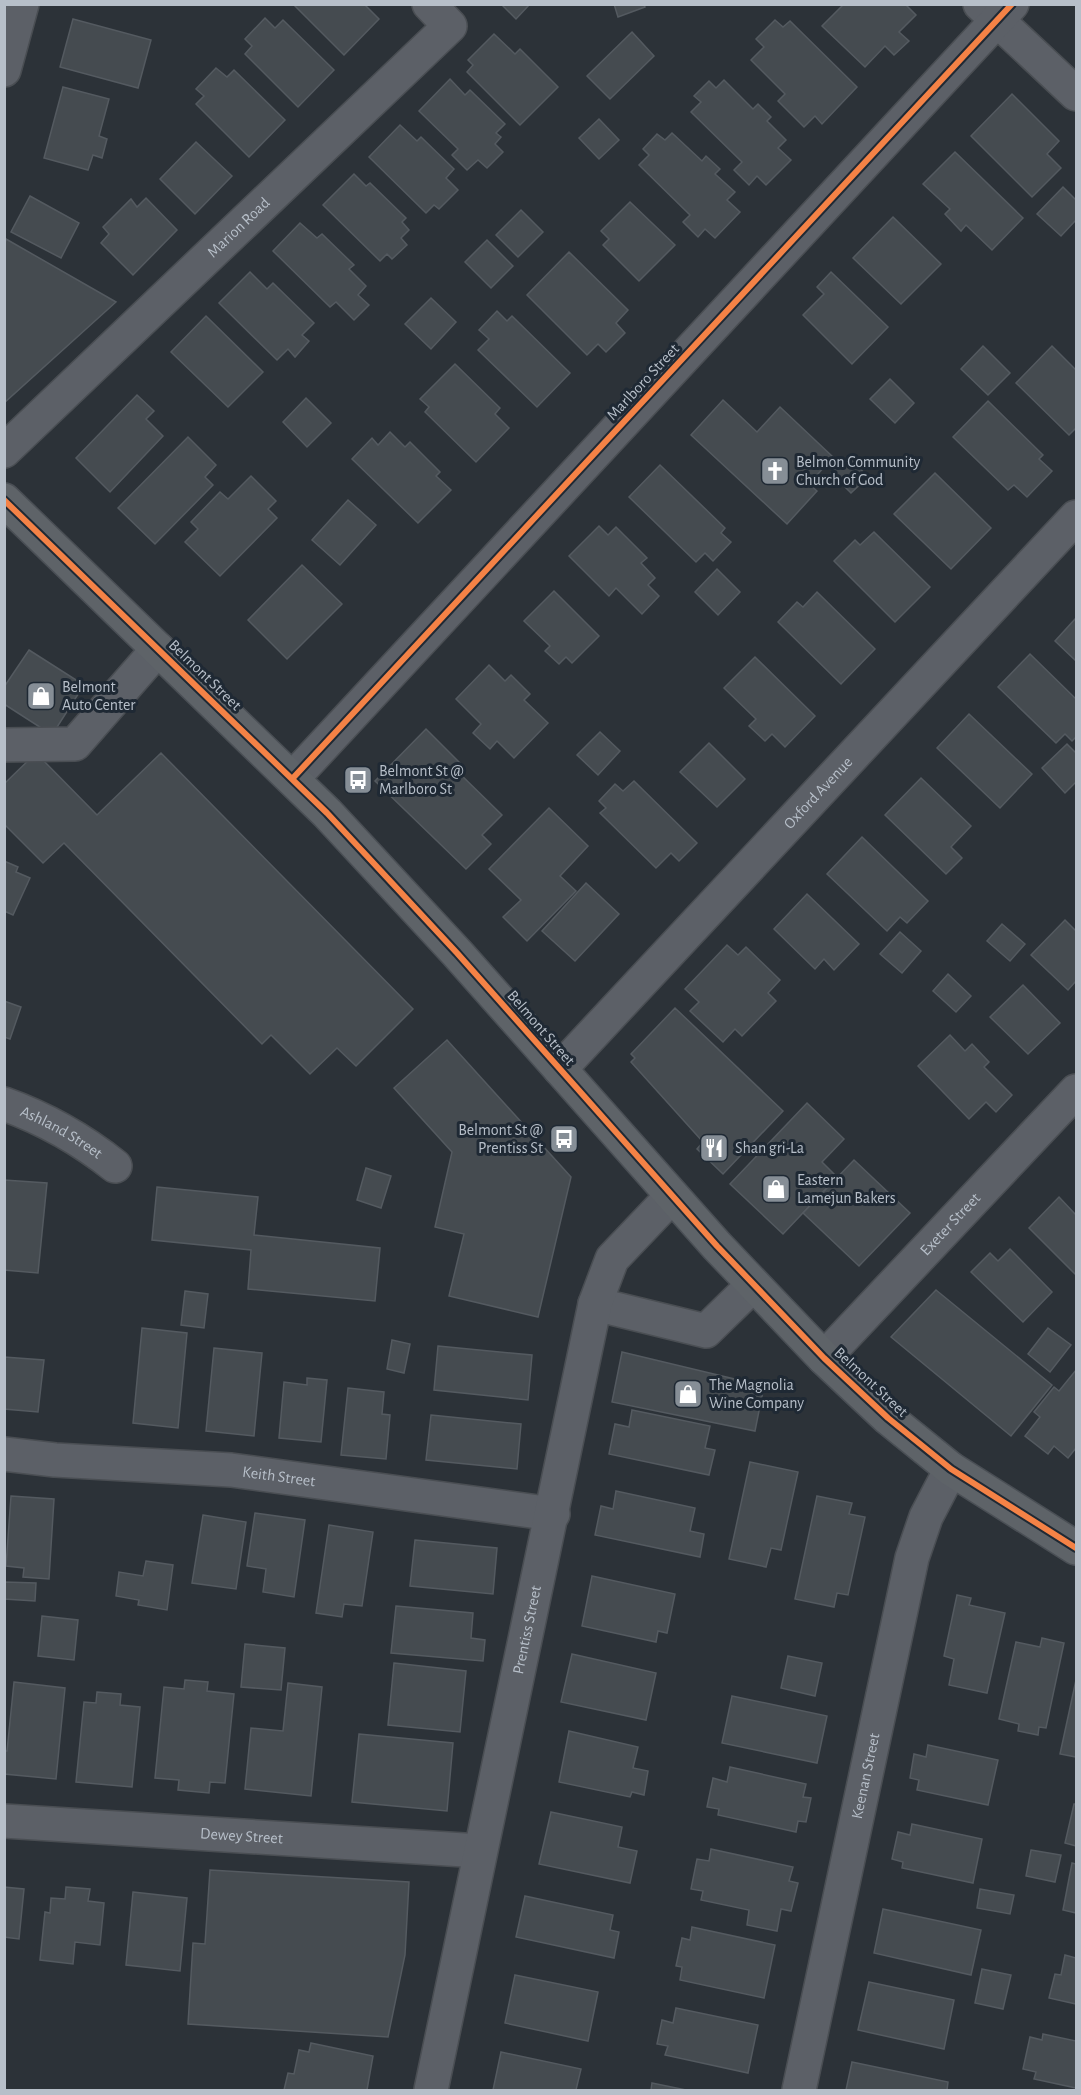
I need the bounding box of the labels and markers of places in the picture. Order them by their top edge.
place label: Belmon Community Church of God [796,454,921,488]
church icon: Belmon Community Church of God [759,455,791,487]
place label: Belmont Auto Center [62,679,136,713]
shop icon: Belmont Auto Center [25,680,57,712]
place label: Belmont St @ Marlboro St [379,763,464,797]
bus stop icon: Belmont St @ Marlboro St [342,764,374,796]
place label: Belmont St @ Prentiss St [458,1122,543,1156]
bus stop icon: Belmont St @ Prentiss St [548,1123,580,1155]
restaurant icon: Shan gri-La [698,1132,730,1164]
place label: Shan gri-La [735,1140,804,1156]
place label: Eastern Lamejun Bakers [797,1172,896,1207]
shop icon: Eastern Lamejun Bakers [760,1173,792,1205]
place label: The Magnolia Wine Company [709,1377,804,1412]
shop icon: The Magnolia Wine Company [672,1378,704,1410]

